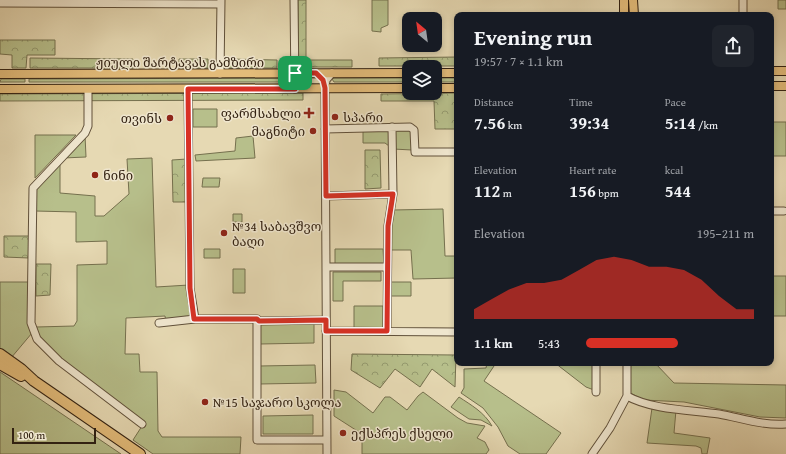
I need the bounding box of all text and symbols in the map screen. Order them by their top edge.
north arrow [402,12,442,52]
map controls [402,12,442,100]
text: Evening run [474,21,592,53]
button: share [712,25,754,67]
text: 19:57 · 7 × 1.1 km [474,52,563,71]
street label: ჟიული შარტავას გამზირი [96,53,264,72]
pin [278,56,312,90]
button: layers [402,60,442,100]
icon: arrive [284,62,306,84]
text: Distance [474,94,513,110]
text: Time [569,94,593,110]
text: Pace [665,94,686,110]
place label: ფარმსახლი [221,104,301,123]
marker: ფარმსახლი [304,108,314,118]
place label: სპარი [343,108,383,127]
place label: თვინს [121,109,162,128]
text: 7.56 [474,110,505,135]
text: 39:34 [569,110,609,135]
text: 5:14 [665,110,696,135]
marker: სპარი [330,112,340,122]
marker: თვინს [165,113,175,123]
text: km [505,117,522,133]
text: /km [696,117,718,133]
place label: მაგნიტი [251,122,305,141]
marker: მაგნიტი [308,126,318,136]
text: Elevation [474,162,517,178]
text: Heart rate [569,162,617,178]
text: kcal [665,162,683,178]
place label: ნინი [103,166,133,185]
marker: ნინი [90,170,100,180]
text: 112 [474,178,500,203]
text: 156 [569,178,596,203]
text: 544 [665,178,691,203]
text: m [500,185,512,201]
text: bpm [596,185,619,201]
place label: №34 საბავშვო ბაღი [232,217,321,251]
text: Elevation [474,224,525,243]
text: 195–211 m [697,224,754,243]
marker: №34 საბავშვო ბაღი [219,228,229,238]
text: 1.1 km [474,334,513,353]
text: 5:43 [538,334,560,353]
place label: №15 საჯარო სკოლა [213,393,342,412]
marker: №15 საჯარო სკოლა [200,397,210,407]
place label: ექსპრეს ქსელი [351,424,453,443]
scale bar [12,426,96,445]
text: 100 m [18,427,45,443]
marker: ექსპრეს ქსელი [338,428,348,438]

